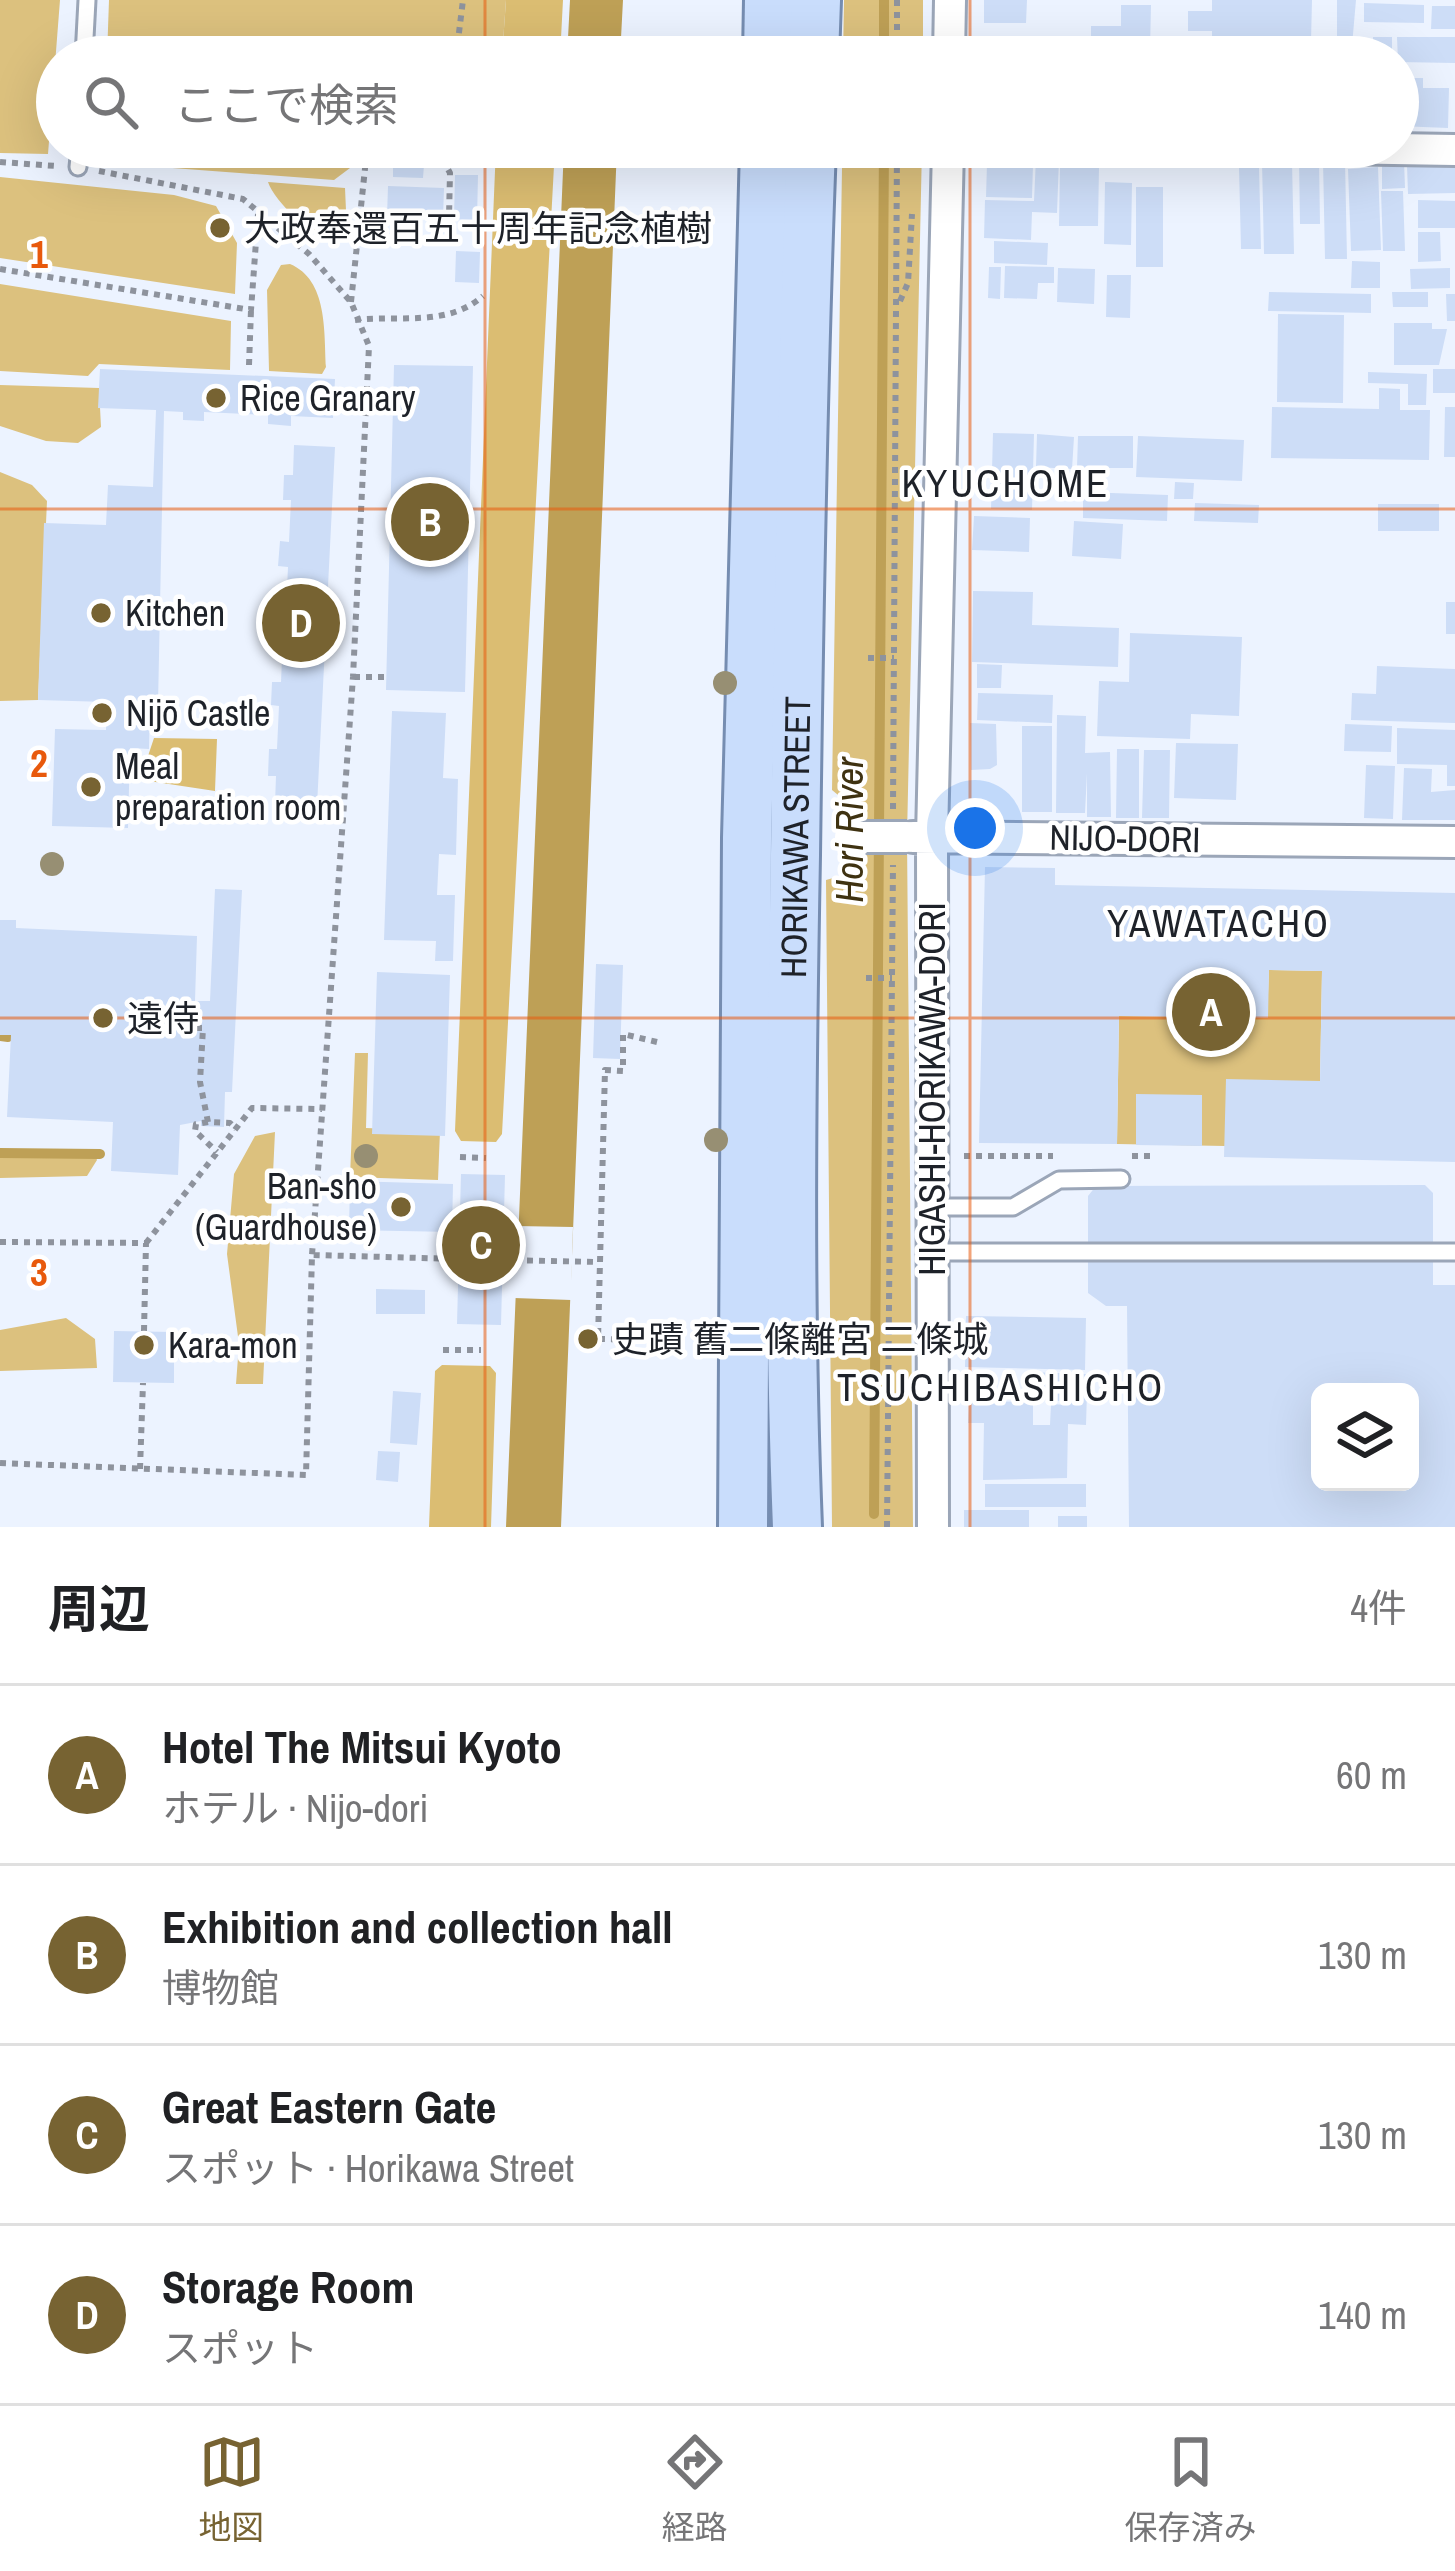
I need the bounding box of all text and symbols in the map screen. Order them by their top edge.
search box [36,36,1419,168]
icon: search [78,69,144,135]
text: ここで検索 [174,74,399,135]
place label: 大政奉還百五十周年記念植樹 [244,204,712,252]
marker: 大政奉還百五十周年記念植樹 [207,215,233,241]
text: 1 [30,228,48,280]
place label: Rice Granary [240,374,416,422]
marker: Rice Granary [203,385,229,411]
district label: KYUCHOME [902,457,1110,509]
pin: B [391,477,469,567]
pin: D [262,578,340,668]
place label: Kitchen [125,589,225,637]
marker: Kitchen [88,600,114,626]
place label: Nijō Castle [126,689,270,737]
street label: HORIKAWA STREET [769,696,821,978]
marker: Nijō Castle [89,700,115,726]
text: 2 [30,737,48,789]
place label: Meal preparation room [115,742,341,831]
water label: Hori River [823,756,875,903]
marker: Meal preparation room [78,774,104,800]
your location [945,798,1005,858]
street label: NIJO-DORI [1049,813,1201,863]
district label: YAWATACHO [1107,897,1331,949]
street label: HIGASHI-HORIKAWA-DORI [908,902,956,1276]
pin: A [1172,967,1250,1057]
place label: 遠侍 [127,994,199,1042]
marker: 遠侍 [90,1005,116,1031]
place label: Ban-sho (Guardhouse) [195,1162,377,1251]
marker: Ban-sho (Guardhouse) [388,1194,414,1220]
pin: C [442,1200,520,1290]
text: 3 [30,1246,48,1298]
place label: 史蹟 舊二條離宮 二條城 [612,1315,988,1363]
place label: Kara-mon [168,1321,298,1369]
marker: 史蹟 舊二條離宮 二條城 [575,1326,601,1352]
marker: Kara-mon [131,1332,157,1358]
district label: TSUCHIBASHICHO [837,1361,1165,1413]
map controls [1311,1383,1419,1491]
button: layers [1311,1383,1419,1491]
text: 周辺 [48,1574,150,1643]
text: 4件 [1350,1582,1407,1634]
text: Hotel The Mitsui Kyoto [162,1716,562,1777]
text: A [75,1749,99,1801]
text: 60 m [1336,1749,1407,1801]
text: ホテル · Nijo-dori [162,1782,428,1834]
text: Exhibition and collection hall [162,1896,673,1957]
text: B [75,1929,99,1981]
text: 130 m [1318,1929,1407,1981]
text: 博物館 [162,1962,279,2014]
text: Great Eastern Gate [162,2076,496,2137]
text: C [75,2109,99,2161]
text: 130 m [1318,2109,1407,2161]
text: スポット · Horikawa Street [162,2142,574,2194]
text: Storage Room [162,2256,414,2317]
text: D [75,2289,99,2341]
text: 140 m [1318,2289,1407,2341]
text: スポット [162,2322,318,2374]
tab: 地図 [199,2429,265,2549]
tab: 経路 [662,2429,728,2549]
tab: 保存済み [1125,2429,1257,2549]

